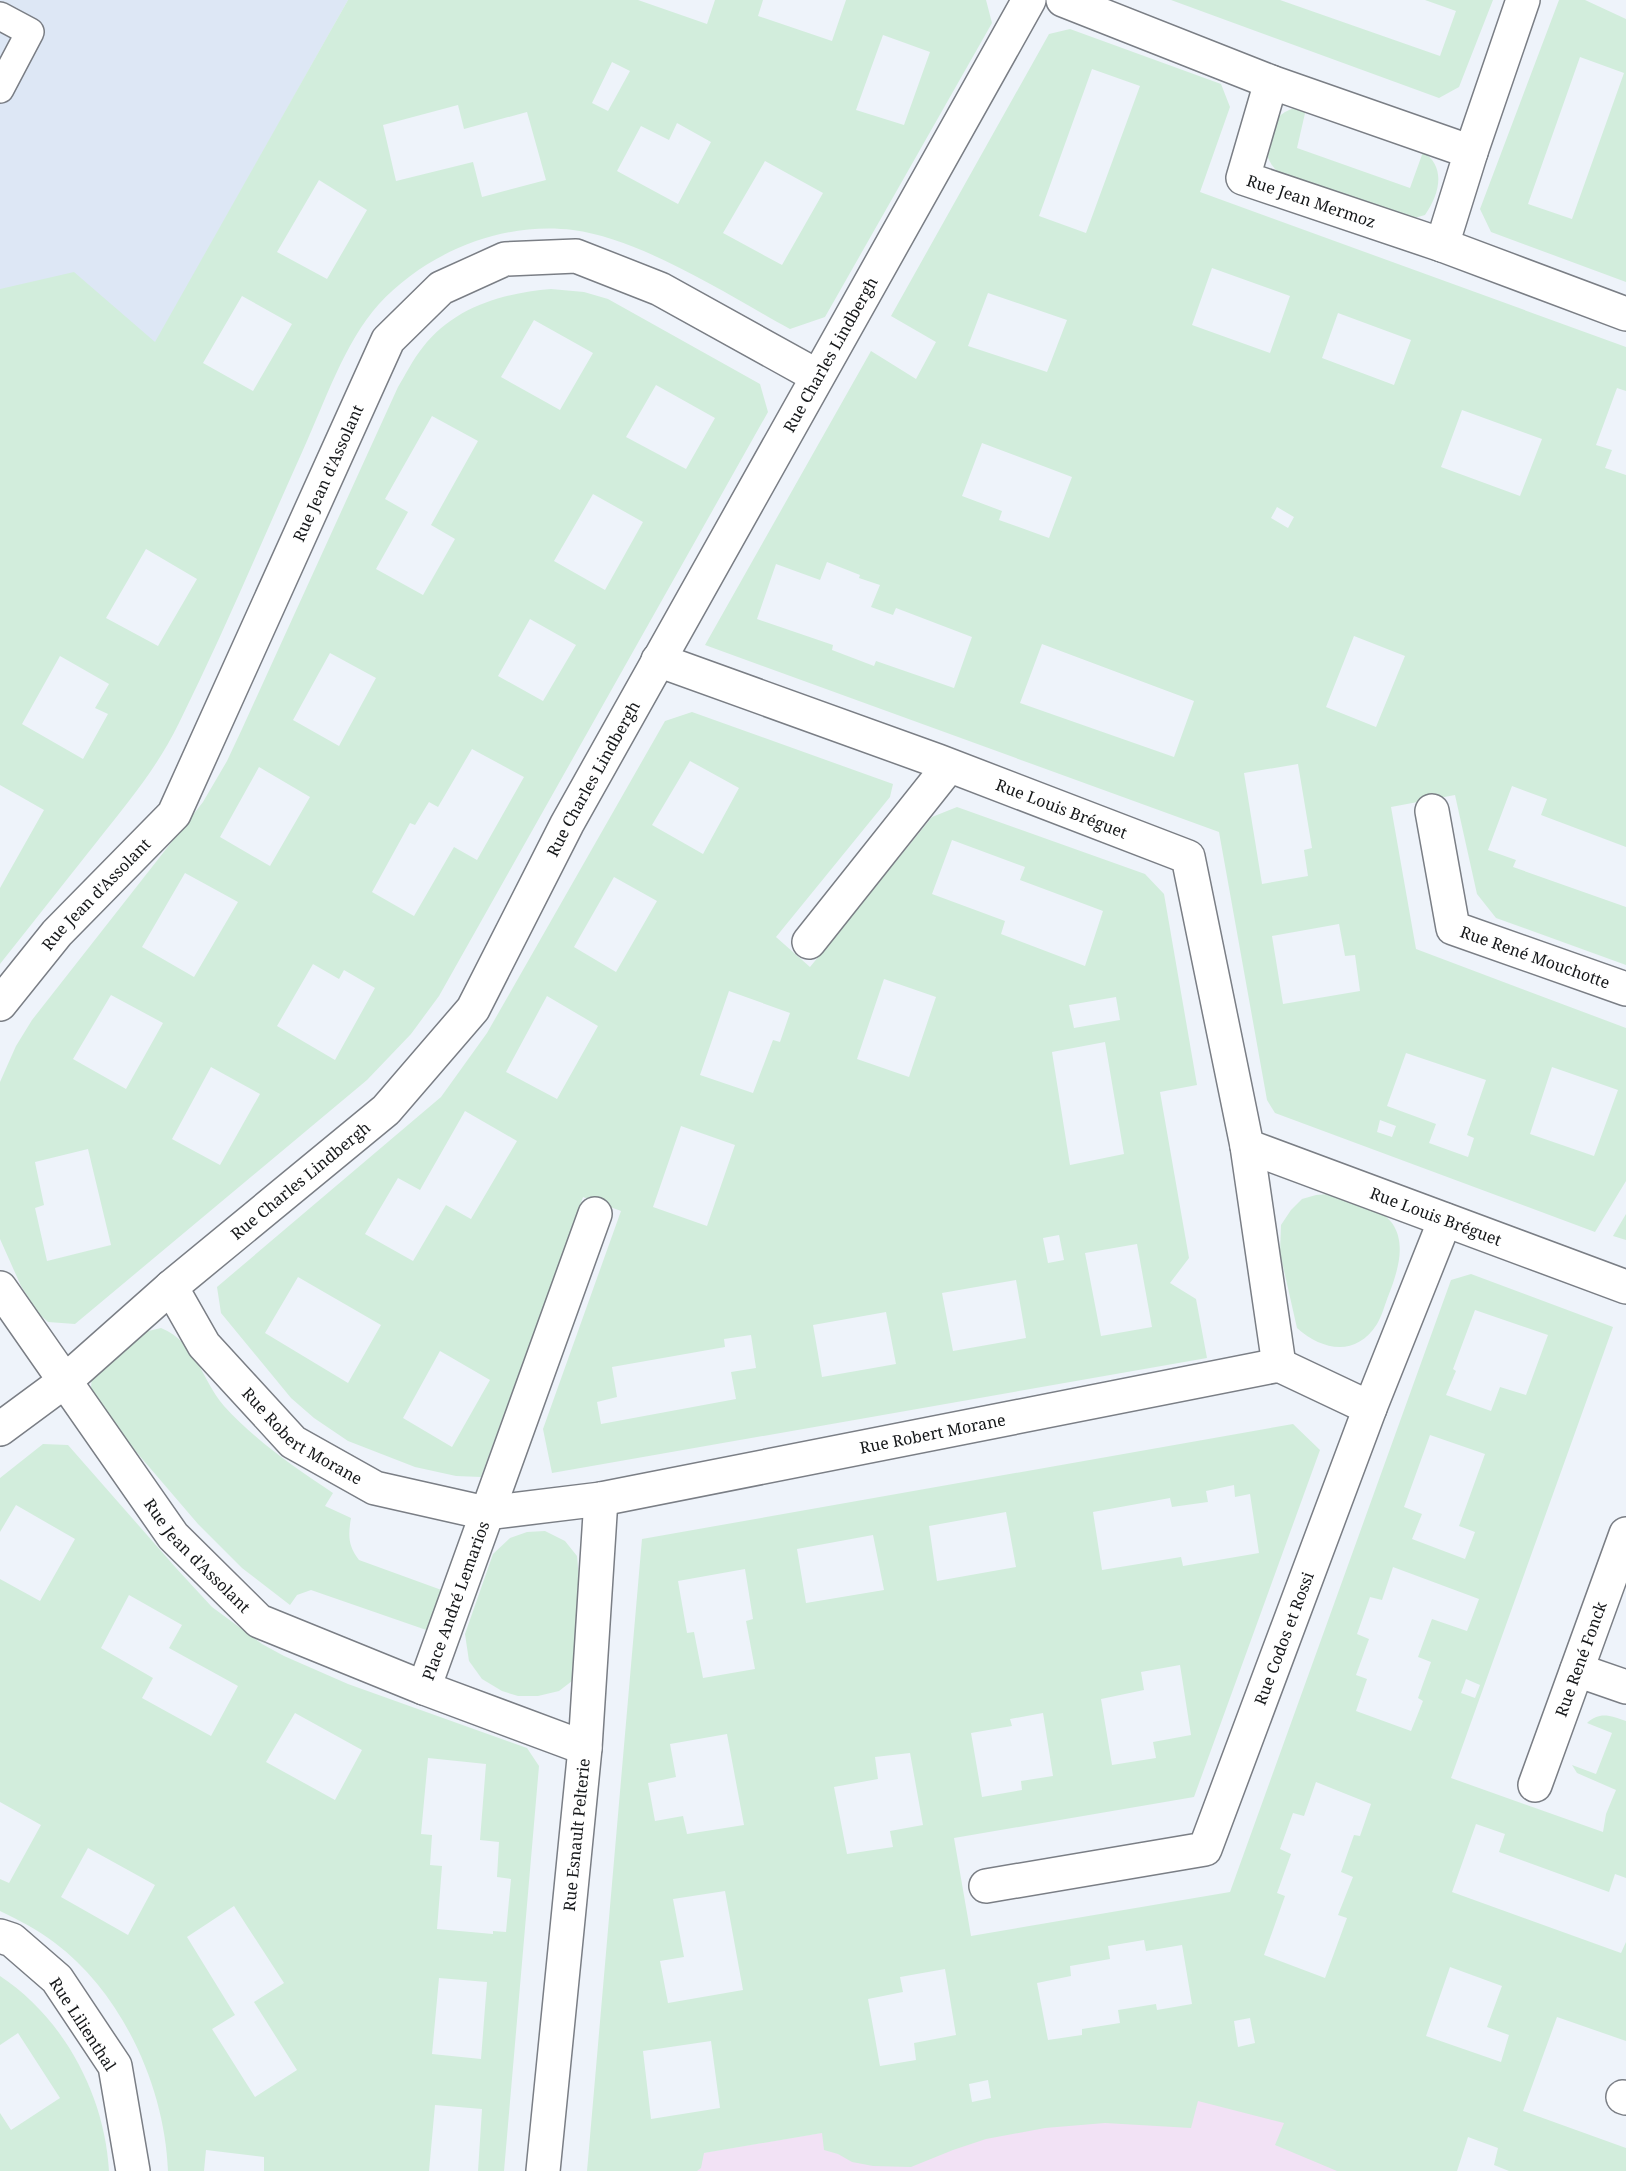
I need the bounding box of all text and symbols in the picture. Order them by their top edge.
street label: Rue Jean Mermoz [1244,169,1379,233]
street label: Rue Charles Lindbergh [778,273,883,436]
street label: Rue Jean d'Assolant [287,401,369,545]
street label: Rue Charles Lindbergh [541,697,645,860]
street label: Rue Louis Bréguet [993,773,1131,844]
street label: Rue Jean d'Assolant [36,833,156,955]
street label: Rue René Mouchotte [1457,920,1613,993]
street label: Rue Charles Lindbergh [226,1116,375,1245]
street label: Rue Louis Bréguet [1367,1182,1505,1251]
street label: Rue Robert Morane [237,1383,366,1490]
street label: Rue Robert Morane [858,1408,1007,1459]
street label: Rue Jean d'Assolant [139,1494,255,1618]
street label: Place André Lemarios [417,1518,494,1683]
street label: Rue Codos et Rossi [1249,1569,1319,1708]
street label: Rue René Fonck [1550,1598,1612,1720]
street label: Rue Esnault Pelterie [558,1757,595,1912]
street label: Rue Lilienthal [45,1973,121,2075]

